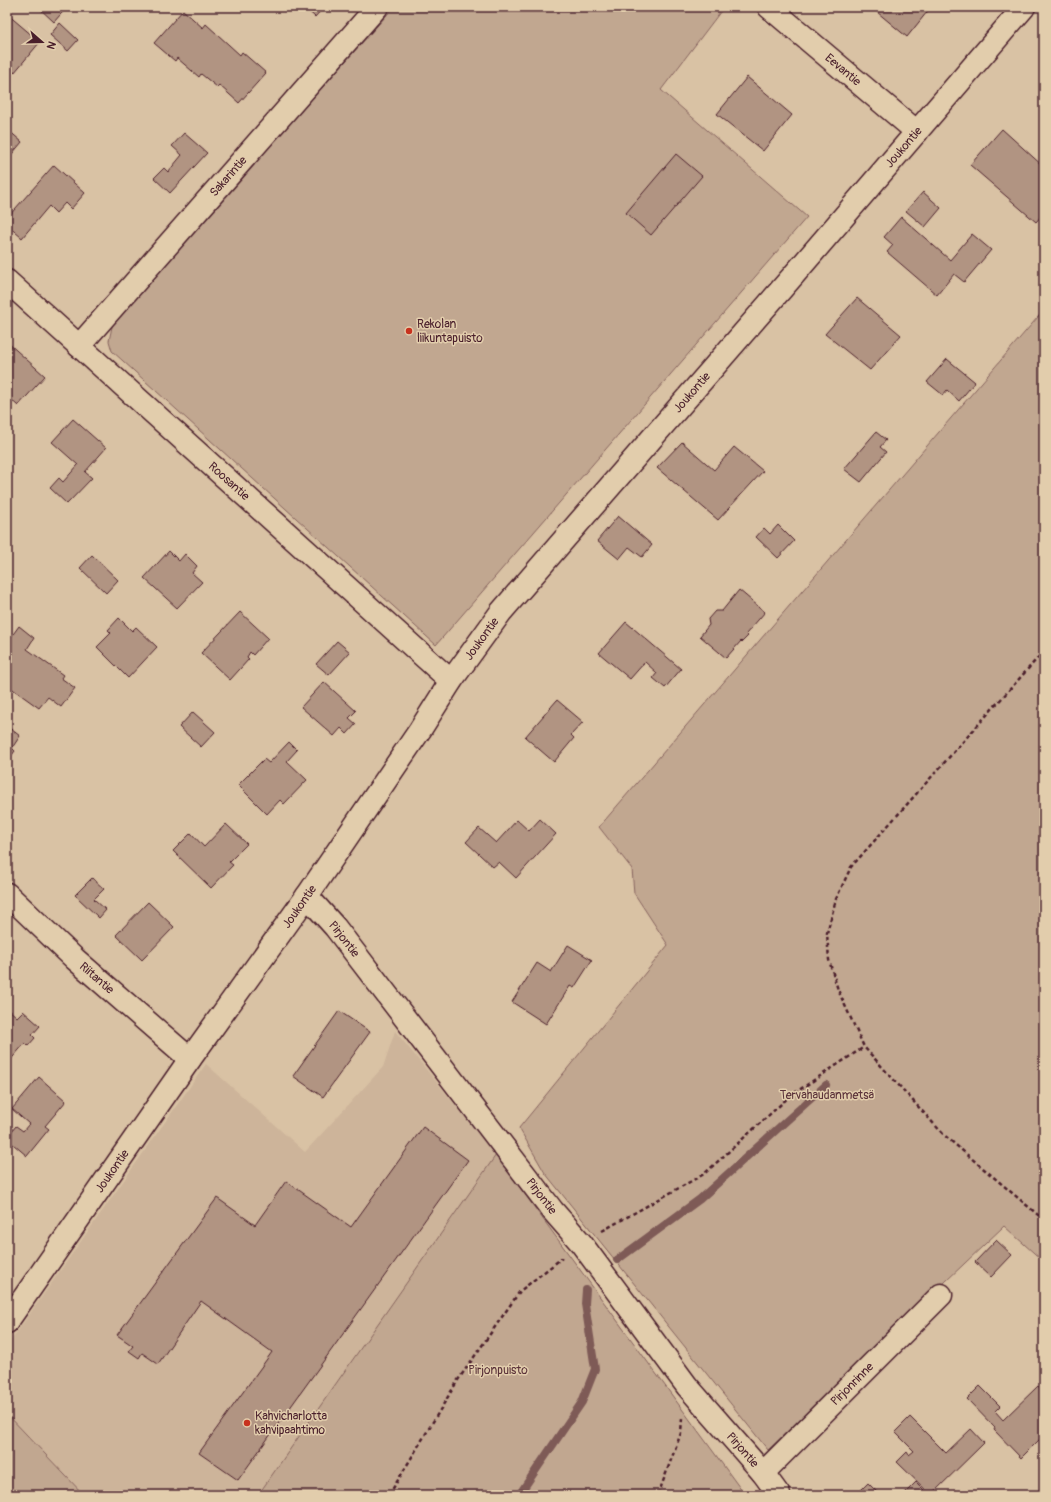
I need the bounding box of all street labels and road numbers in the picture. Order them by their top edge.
street label: Eevantie [822,51,864,89]
street label: Joukontie [882,124,926,171]
street label: Sakarintie [207,153,250,200]
street label: Joukontie [670,369,714,416]
street label: Roosantie [205,459,252,504]
street label: Joukontie [462,615,503,663]
street label: Joukontie [279,882,320,931]
street label: Pirjontie [325,918,363,961]
street label: Riitantie [76,959,117,997]
street label: Joukontie [92,1147,133,1196]
street label: Pirjontie [522,1175,560,1218]
street label: Pirjonrinne [828,1360,877,1409]
street label: Pirjontie [723,1429,762,1471]

